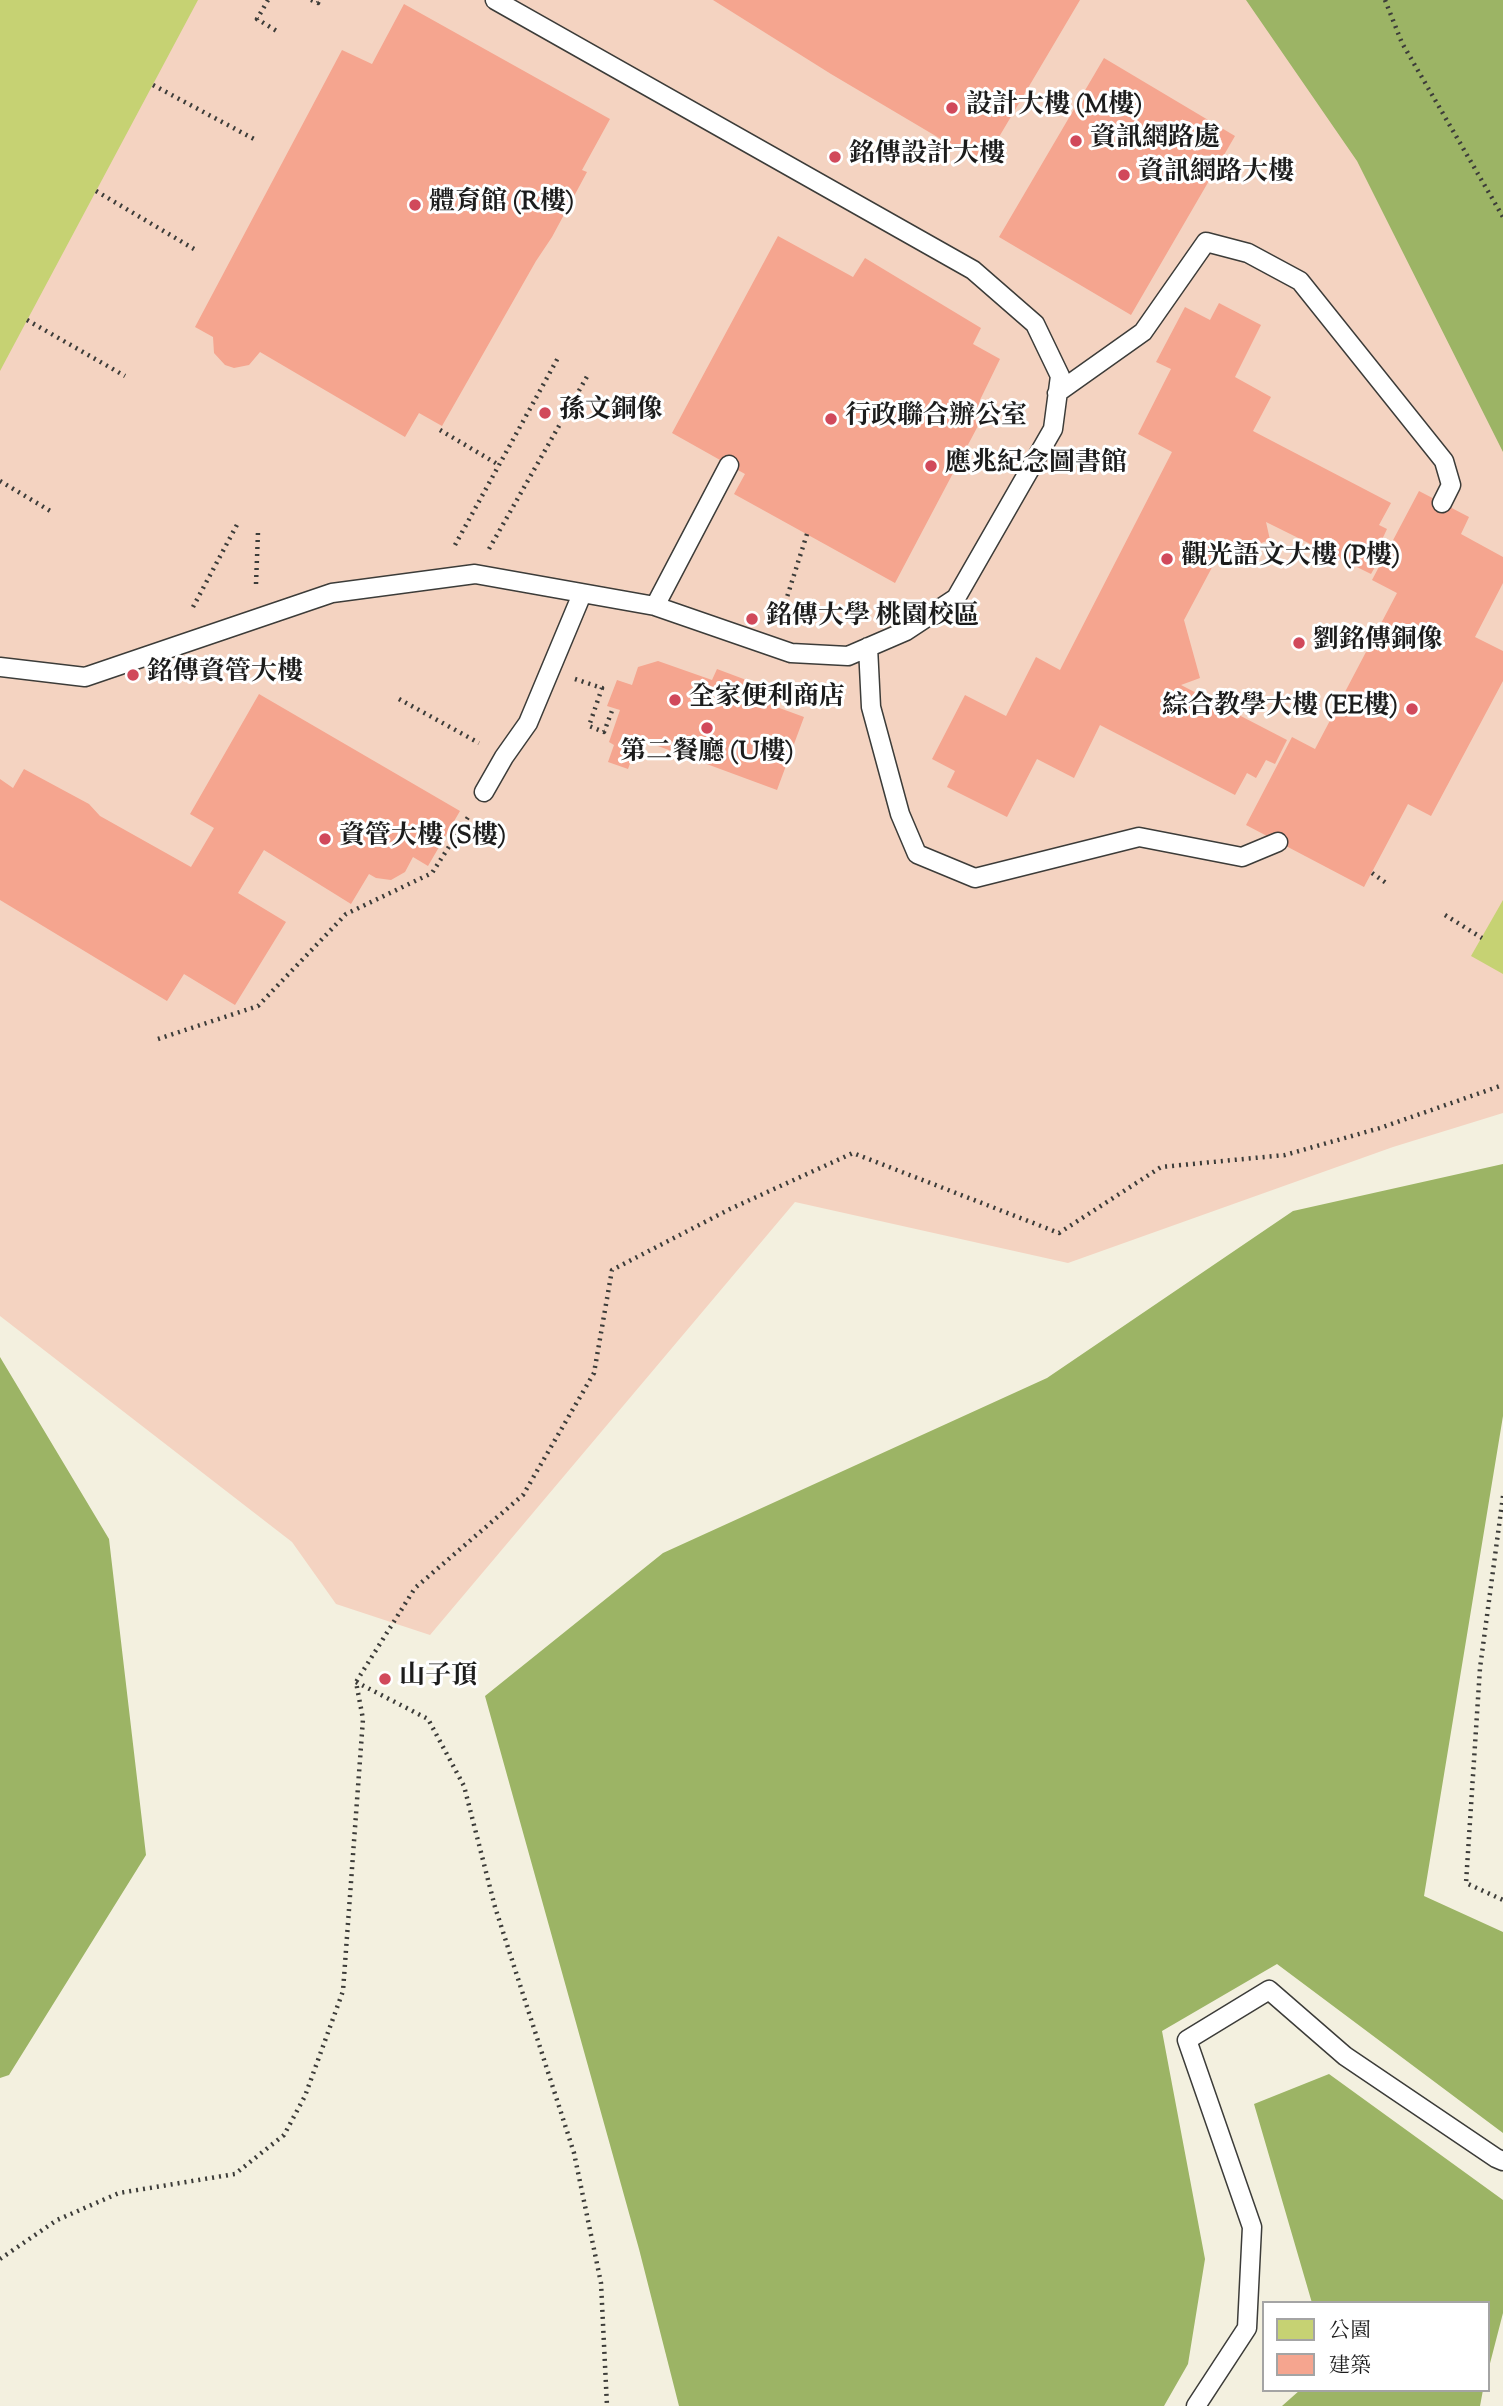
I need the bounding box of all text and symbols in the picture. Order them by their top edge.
place label: 設計大樓 (M樓) [966,92,1142,124]
marker: 設計大樓 (M樓) [944,100,960,116]
place label: 資訊網路處 [1090,125,1220,157]
marker: 資訊網路處 [1068,133,1084,149]
place label: 銘傳設計大樓 [849,141,1005,173]
marker: 銘傳設計大樓 [827,149,843,165]
place label: 資訊網路大樓 [1138,159,1294,191]
marker: 資訊網路大樓 [1116,167,1132,183]
place label: 體育館 (R樓) [429,189,574,221]
marker: 體育館 (R樓) [407,197,423,213]
place label: 孫文銅像 [559,397,663,429]
place label: 行政聯合辦公室 [845,403,1027,435]
marker: 孫文銅像 [537,405,553,421]
marker: 行政聯合辦公室 [823,411,839,427]
place label: 應兆紀念圖書館 [945,450,1127,482]
marker: 應兆紀念圖書館 [923,458,939,474]
place label: 觀光語文大樓 (P樓) [1181,543,1400,575]
marker: 觀光語文大樓 (P樓) [1159,551,1175,567]
place label: 銘傳大學 桃園校區 [766,603,980,635]
marker: 銘傳大學 桃園校區 [744,611,760,627]
place label: 劉銘傳銅像 [1313,627,1443,659]
marker: 劉銘傳銅像 [1291,635,1307,651]
place label: 銘傳資管大樓 [147,659,303,691]
marker: 銘傳資管大樓 [125,667,141,683]
place label: 全家便利商店 [689,684,845,716]
marker: 全家便利商店 [667,692,683,708]
place label: 綜合教學大樓 (EE樓) [1162,693,1398,725]
marker: 綜合教學大樓 (EE樓) [1404,701,1420,717]
marker: 第二餐廳 (U樓) [699,720,715,736]
place label: 第二餐廳 (U樓) [620,739,794,771]
place label: 資管大樓 (S樓) [339,823,506,855]
marker: 資管大樓 (S樓) [317,831,333,847]
place label: 山子頂 [399,1663,477,1695]
marker: 山子頂 [377,1671,393,1687]
legend [1262,2301,1489,2392]
text: 公園 [1329,2317,1371,2347]
text: 建築 [1329,2352,1371,2382]

